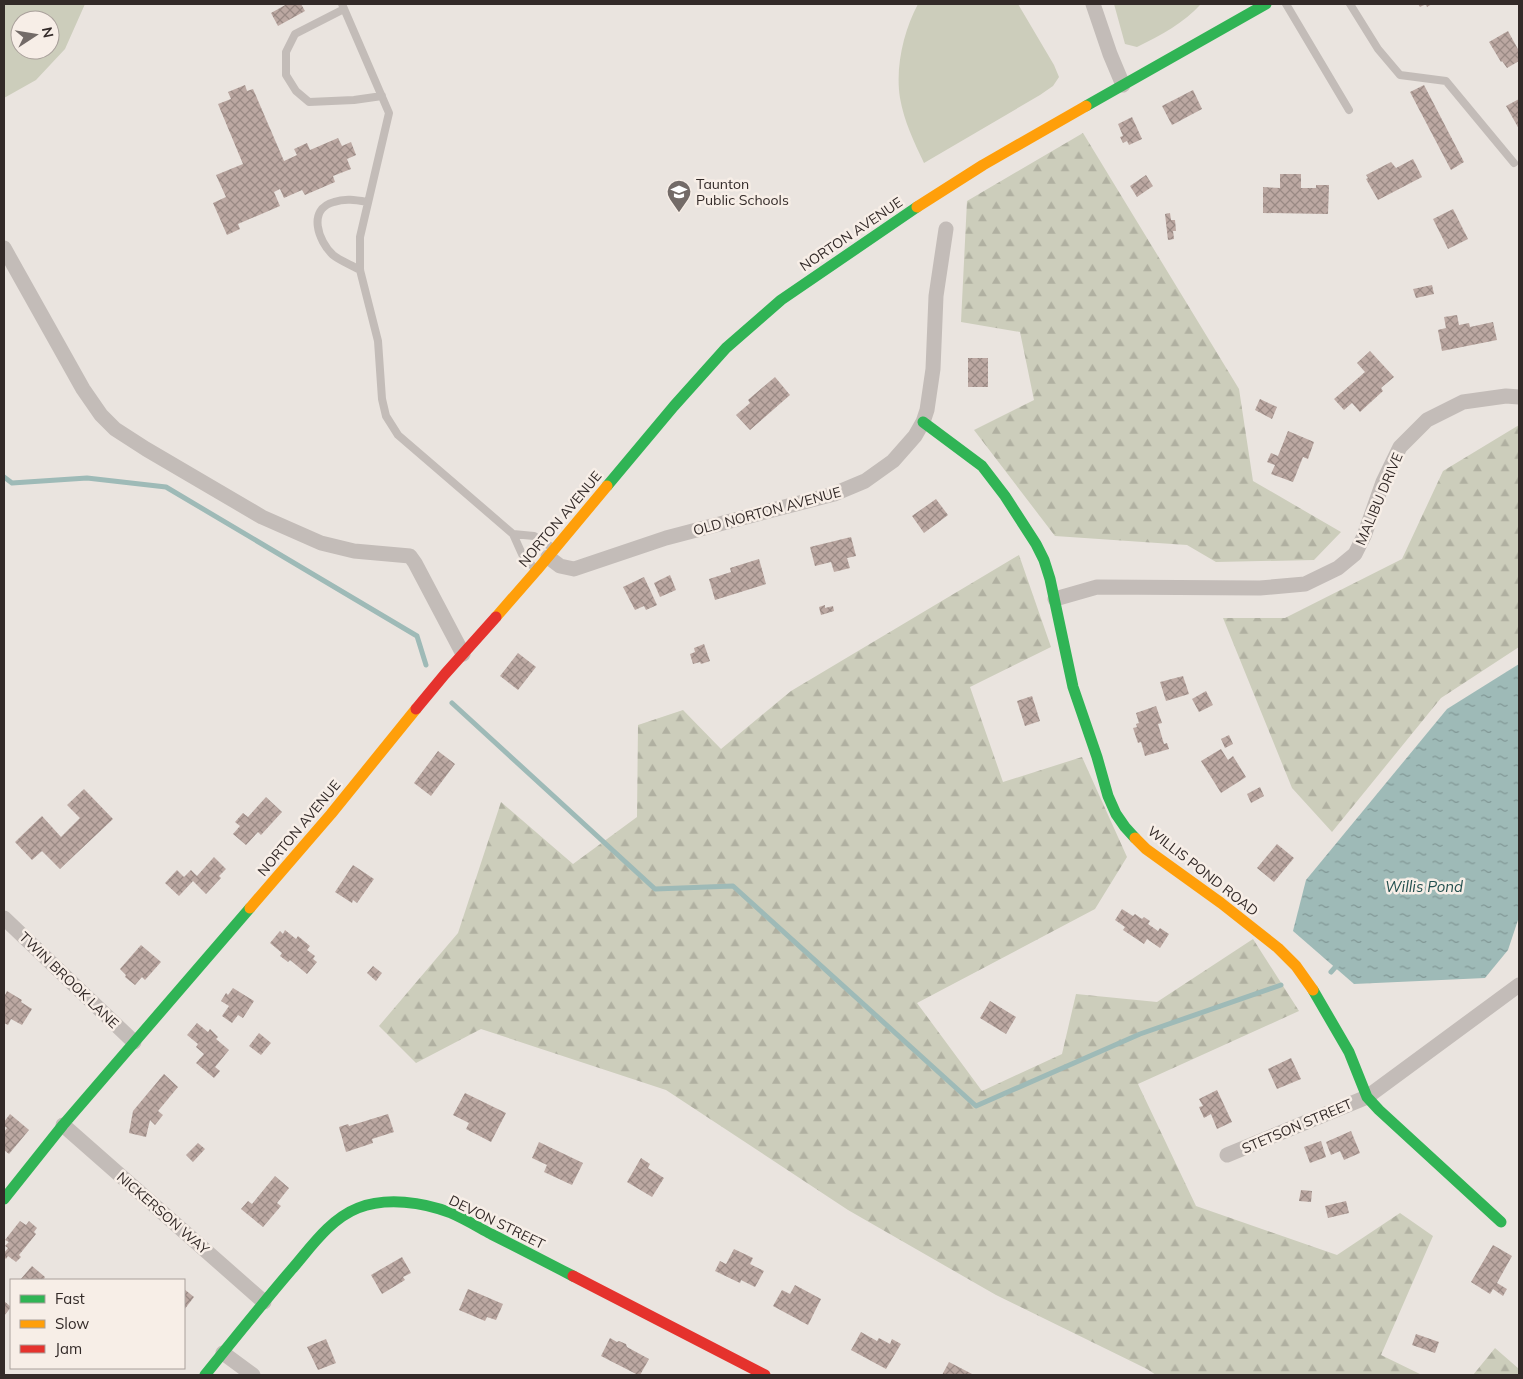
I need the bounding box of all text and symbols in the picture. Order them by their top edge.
north arrow [10,10,60,60]
text: N [38,25,58,39]
place label: Taunton Public Schools [696,175,789,209]
school or university icon: Taunton Public Schools [666,179,692,213]
street label: NORTON AVENUE [796,193,906,275]
street label: MALIBU DRIVE [1351,450,1407,548]
street label: NORTON AVENUE [515,467,605,571]
street label: OLD NORTON AVENUE [691,483,843,539]
street label: NORTON AVENUE [254,776,344,880]
street label: WILLIS POND ROAD [1144,822,1262,920]
water label: Willis Pond [1385,877,1463,896]
street label: TWIN BROOK LANE [15,928,123,1032]
street label: STETSON STREET [1239,1094,1355,1157]
street label: NICKERSON WAY [113,1168,213,1258]
street label: DEVON STREET [446,1191,548,1253]
legend [10,1279,185,1369]
text: Fast [55,1289,85,1308]
text: Slow [55,1314,89,1333]
text: Jam [55,1339,82,1358]

